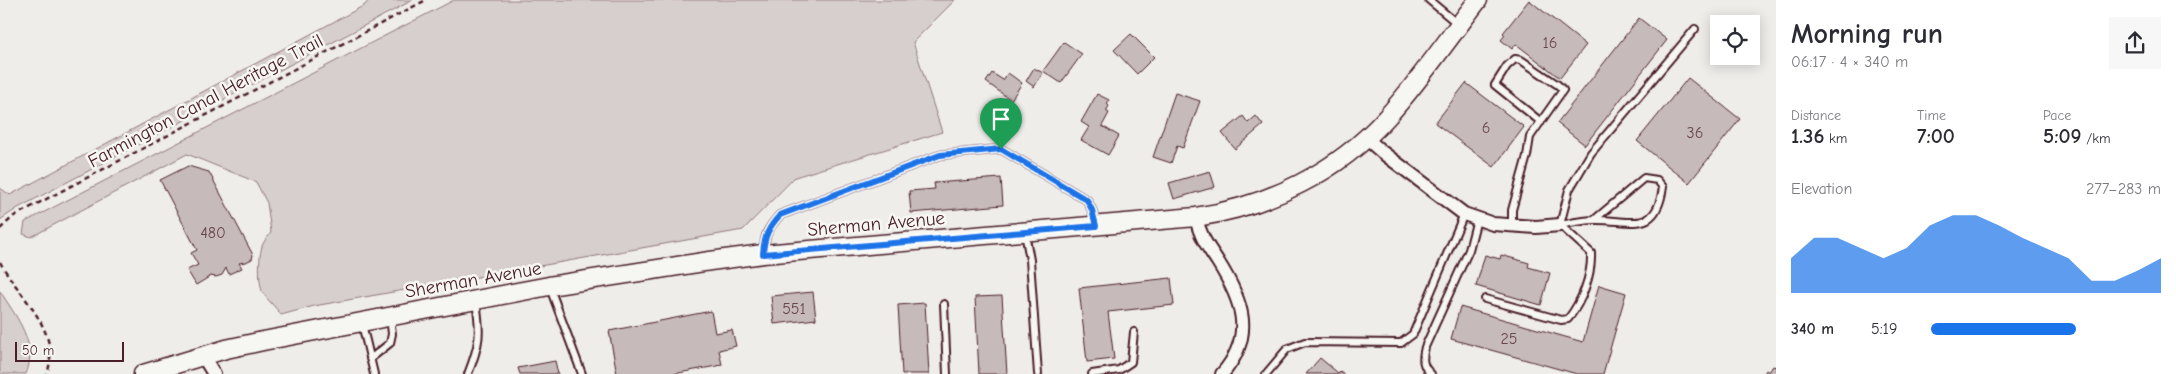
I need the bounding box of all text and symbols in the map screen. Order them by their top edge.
map controls [1710,15,1760,65]
button: locate [1710,15,1760,65]
button: share [2109,17,2161,69]
text: Morning run [1791,18,1943,50]
street label: Farmington Canal Heritage Trail [84,29,327,172]
house number: 16 [1542,34,1558,52]
text: 06:17 · 4 × 340 m [1791,53,1908,71]
pin [980,98,1022,149]
icon: arrive [987,105,1015,133]
text: Distance [1791,107,1841,124]
text: Time [1917,107,1946,124]
text: Pace [2043,107,2071,124]
house number: 6 [1482,119,1490,137]
house number: 36 [1687,124,1703,142]
text: 1.36 [1791,124,1824,148]
text: 7:00 [1917,124,1955,148]
text: 5:09 [2043,124,2082,148]
text: km [1824,130,1847,147]
text: /km [2082,130,2111,147]
text: Elevation [1791,180,1852,198]
text: 277–283 m [2086,180,2161,198]
street label: Sherman Avenue [806,207,946,241]
house number: 480 [200,224,226,242]
street label: Sherman Avenue [403,257,543,303]
house number: 551 [782,300,806,318]
text: 340 m [1791,320,1834,338]
text: 5:19 [1871,320,1897,338]
house number: 25 [1500,330,1518,348]
scale bar [15,339,124,362]
text: 50 m [22,342,54,359]

